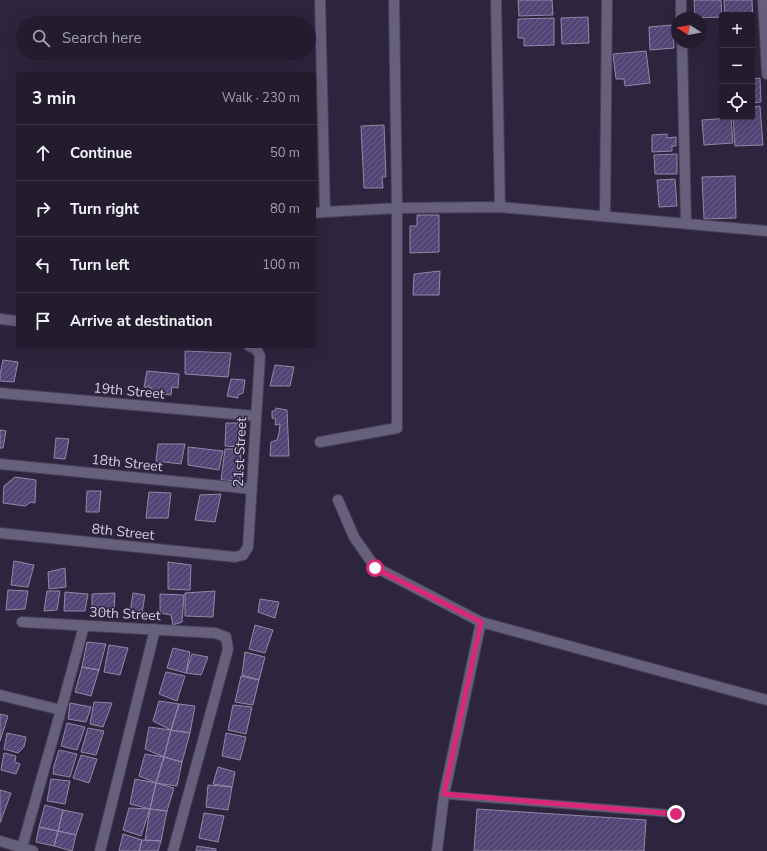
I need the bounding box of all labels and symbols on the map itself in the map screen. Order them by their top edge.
north arrow [671,12,707,48]
street label: 19th Street [93,378,166,404]
street label: 21st Street [229,416,251,488]
street label: 18th Street [90,450,164,476]
street label: 8th Street [91,519,155,545]
route start [366,559,384,577]
street label: 30th Street [89,603,161,625]
route end [667,805,685,823]

